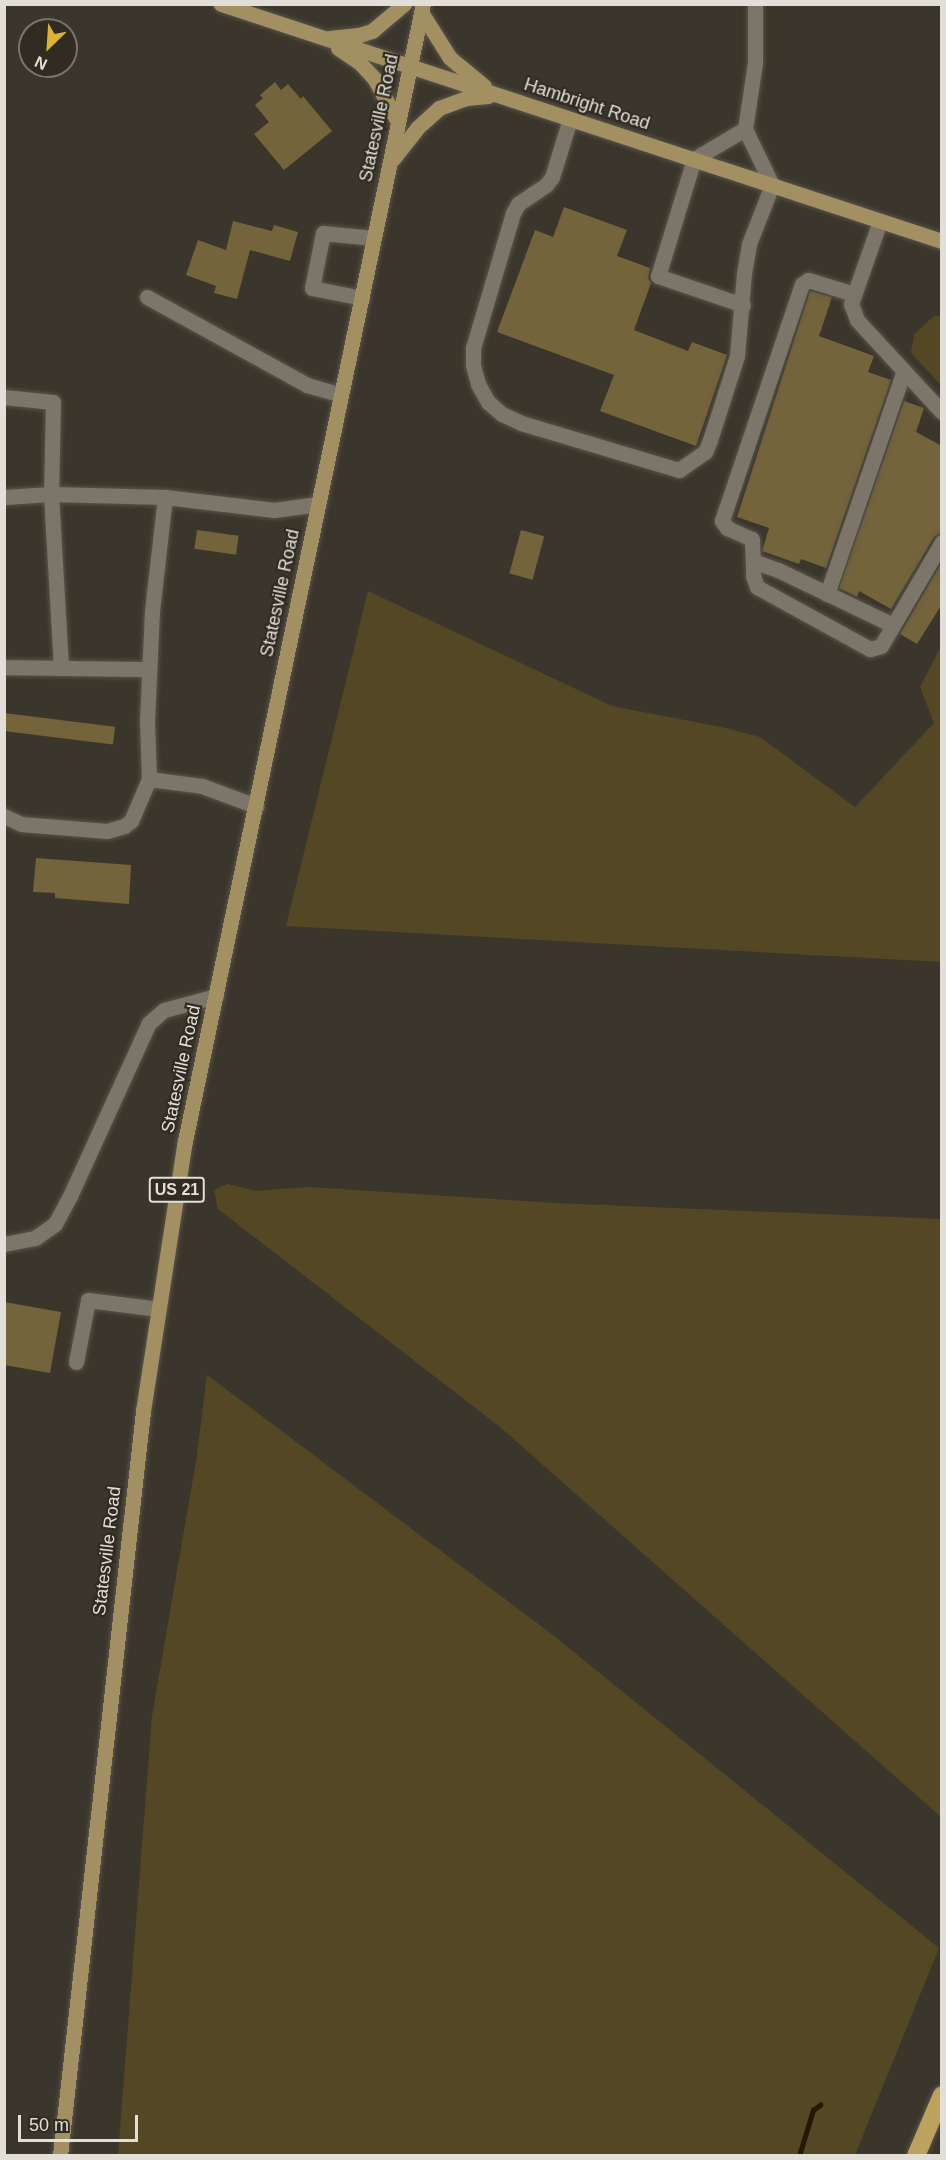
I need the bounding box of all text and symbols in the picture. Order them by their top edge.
north arrow [18,18,78,78]
street label: Statesville Road [355,52,403,184]
text: N [32,53,50,73]
street label: Hambright Road [521,73,653,135]
street label: Statesville Road [256,527,304,659]
street label: Statesville Road [157,1003,205,1135]
road number: US 21 [148,1177,206,1203]
street label: Statesville Road [88,1485,126,1617]
scale bar [21,2103,141,2141]
text: 50 m [29,2115,69,2135]

